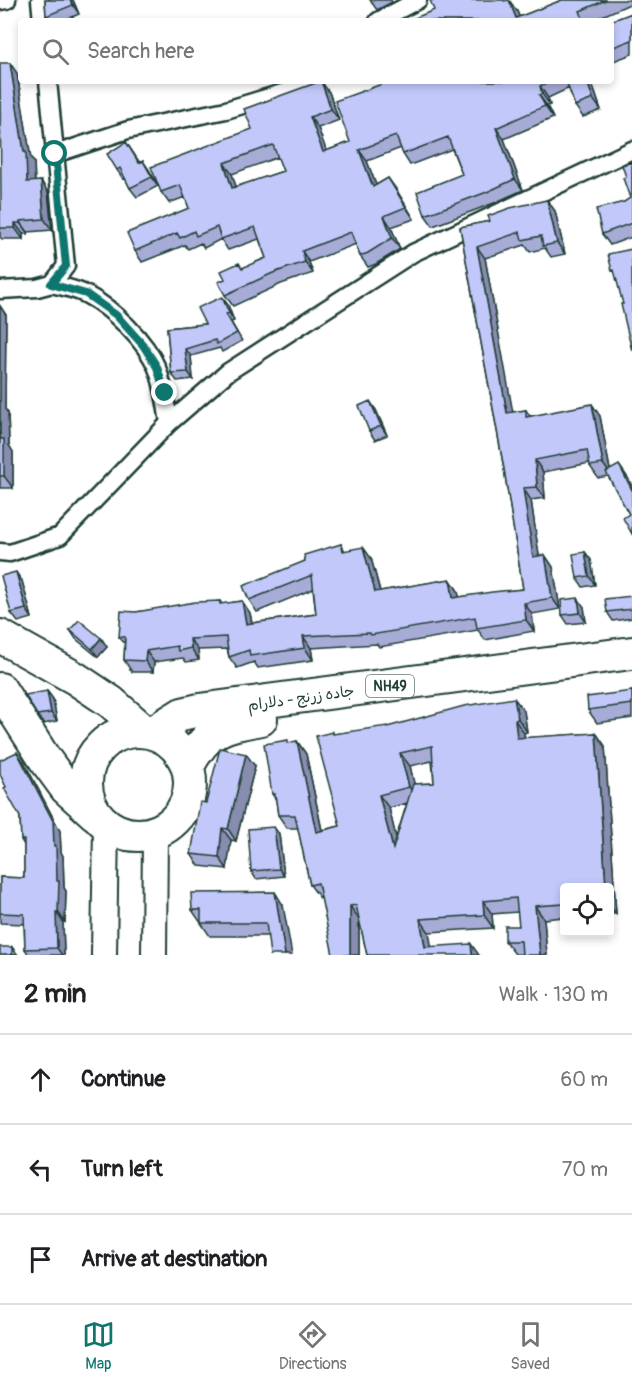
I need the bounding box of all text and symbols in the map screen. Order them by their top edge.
search box [18,18,614,84]
icon: search [39,35,72,68]
text: Search here [87,37,194,65]
route start [41,140,67,166]
route end [151,379,177,405]
road number: NH49 [366,675,414,697]
street label: جاده زرنج - دلارام [246,682,356,716]
map controls [560,883,614,937]
button: locate [560,883,614,937]
text: 2 min [24,978,86,1010]
text: Walk · 130 m [499,982,608,1007]
icon: ahead [24,1063,57,1096]
text: Continue [81,1065,165,1093]
text: 60 m [561,1067,608,1092]
icon: left [24,1153,57,1186]
text: Turn left [81,1155,163,1183]
text: 70 m [562,1157,608,1182]
icon: arrive [24,1243,57,1276]
text: Arrive at destination [81,1245,267,1273]
tab: Map [82,1318,115,1374]
tab: Directions [279,1318,347,1374]
tab: Saved [510,1318,550,1374]

